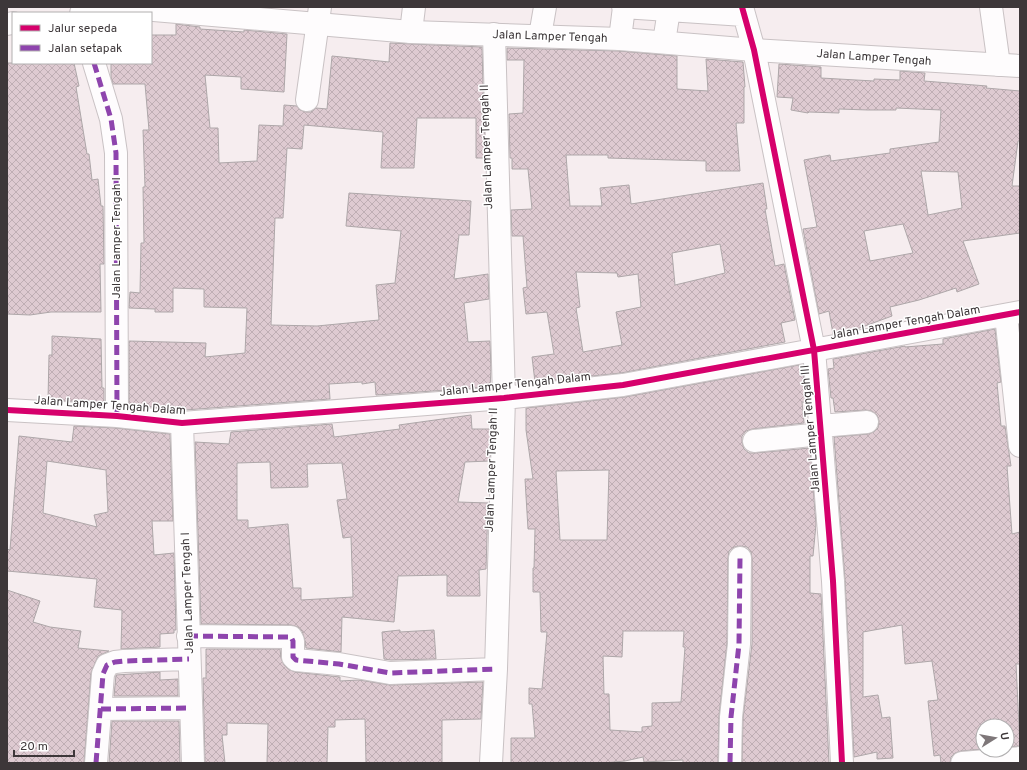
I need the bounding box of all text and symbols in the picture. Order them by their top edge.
legend [12,12,152,64]
text: Jalur sepeda [48,21,117,37]
street label: Jalan Lamper Tengah [492,27,608,47]
text: Jalan setapak [48,41,122,57]
street label: Jalan Lamper Tengah [816,46,932,70]
street label: Jalan Lamper Tengah II [477,84,497,210]
street label: Jalan Lamper Tengah I [109,177,125,299]
street label: Jalan Lamper Tengah Dalam [829,302,982,344]
street label: Jalan Lamper Tengah III [797,364,825,494]
street label: Jalan Lamper Tengah Dalam [439,369,592,401]
street label: Jalan Lamper Tengah Dalam [33,393,186,419]
street label: Jalan Lamper Tengah II [482,407,502,533]
street label: Jalan Lamper Tengah I [178,532,198,654]
north arrow [975,718,1015,758]
text: U [996,731,1011,741]
scale bar [14,732,74,758]
text: 20 m [20,739,48,755]

